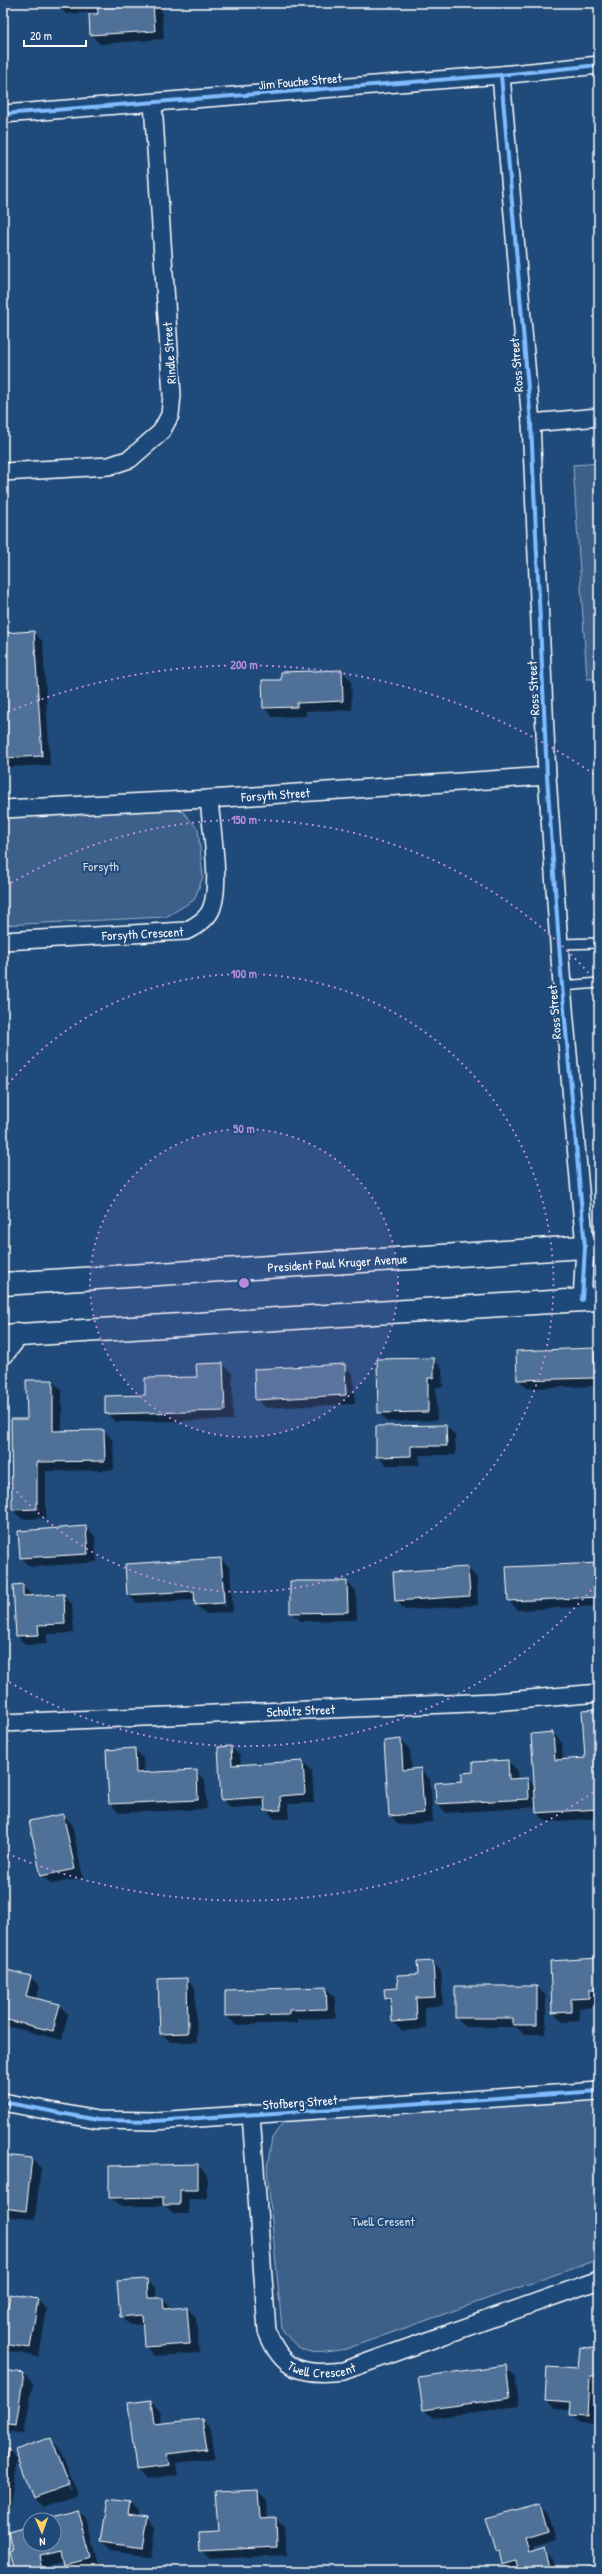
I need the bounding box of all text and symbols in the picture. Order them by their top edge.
scale bar [24,22,86,48]
text: 20 m [30,27,52,44]
street label: Jim Fouche Street [257,68,343,94]
street label: Rindle Street [158,321,180,384]
street label: Ross Street [505,337,527,393]
text: 200 m [230,656,258,673]
street label: Ross Street [523,660,543,716]
street label: Forsyth Street [240,783,311,806]
text: 150 m [231,811,257,828]
park label: Forsyth [82,857,119,875]
street label: Forsyth Crescent [101,922,185,945]
text: 100 m [231,965,257,982]
street label: Ross Street [543,984,565,1040]
text: 50 m [233,1120,255,1137]
street label: President Paul Kruger Avenue [267,1249,408,1276]
centre of rings [237,1276,251,1290]
street label: Scholtz Street [266,1700,336,1721]
street label: Stofberg Street [262,2090,339,2114]
park label: Twell Cresent [351,2212,415,2230]
street label: Twell Crescent [284,2356,359,2382]
north arrow [22,2512,62,2552]
text: N [39,2535,46,2549]

